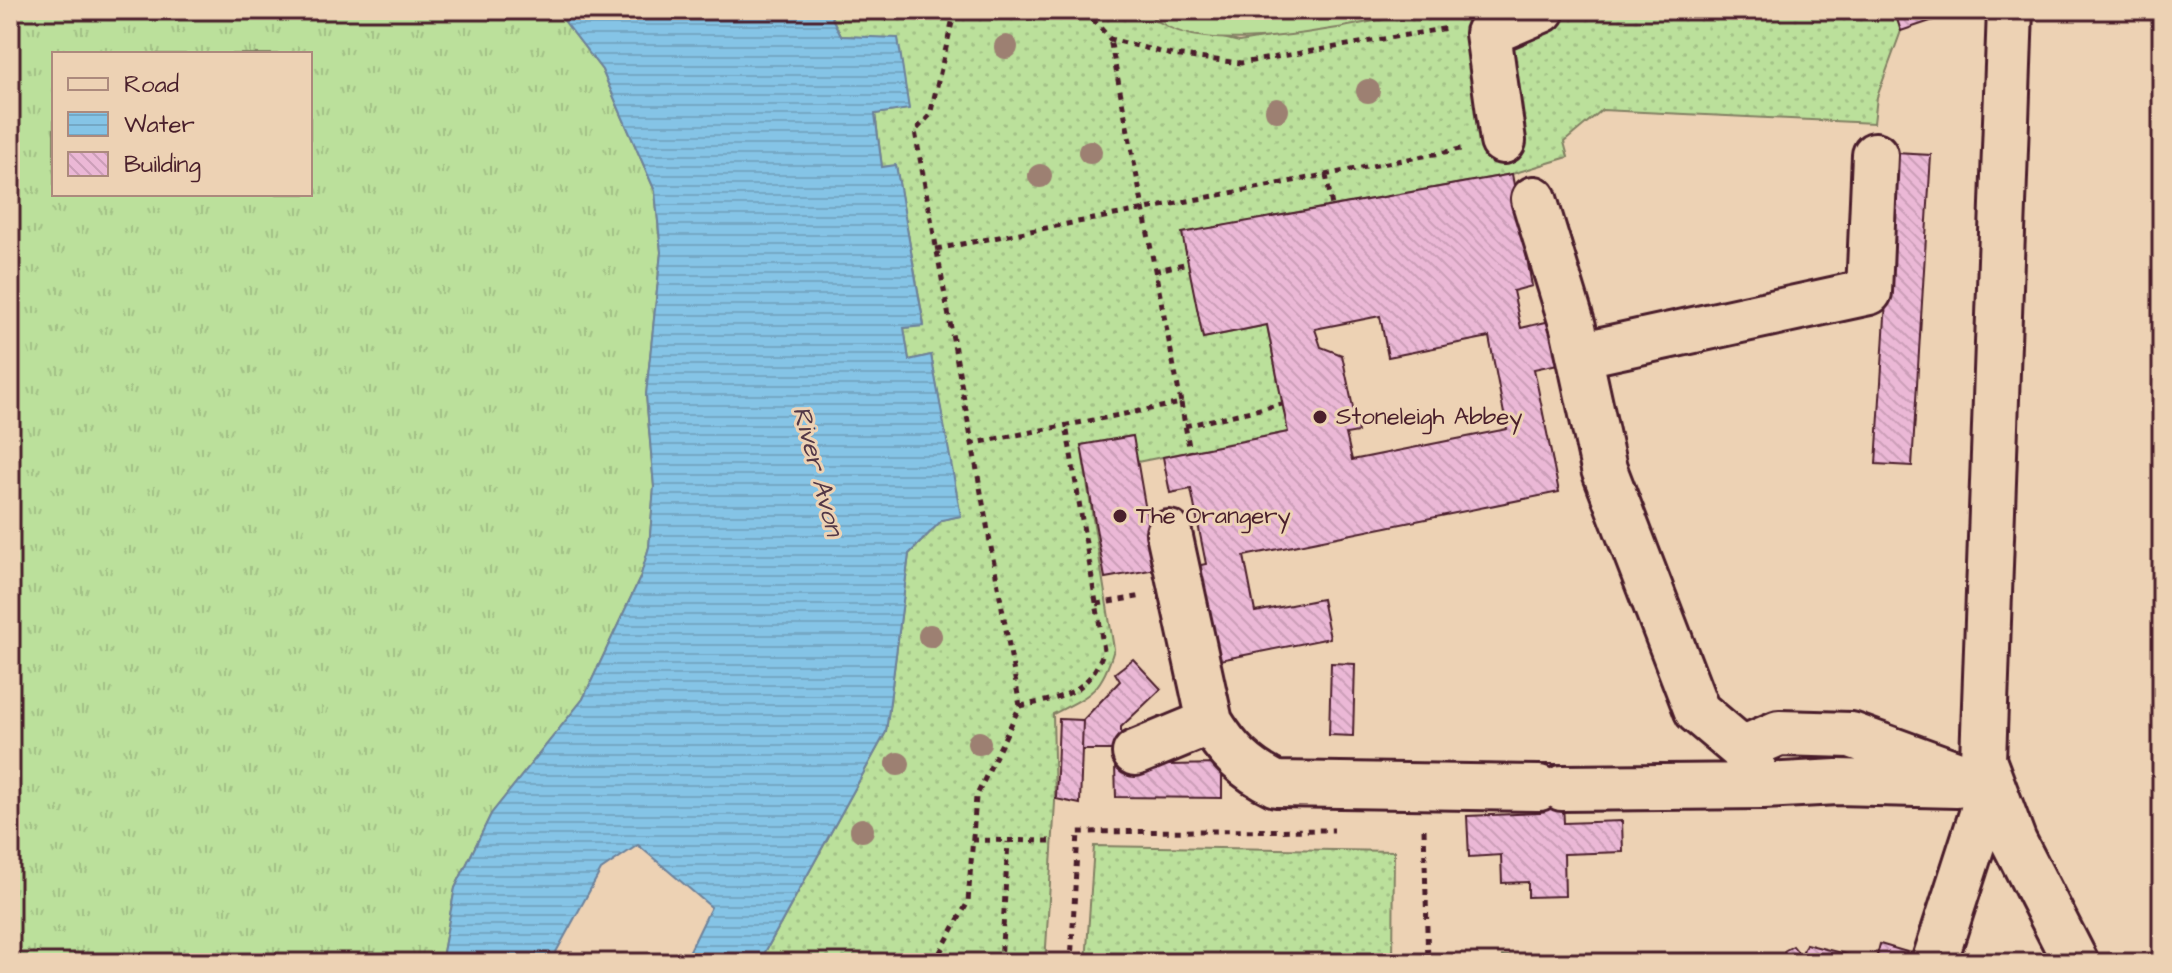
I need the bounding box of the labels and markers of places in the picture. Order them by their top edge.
place label: Stoneleigh Abbey [1336,400,1522,435]
marker: Stoneleigh Abbey [1311,408,1329,426]
place label: The Orangery [1136,499,1291,534]
marker: The Orangery [1111,507,1129,525]

